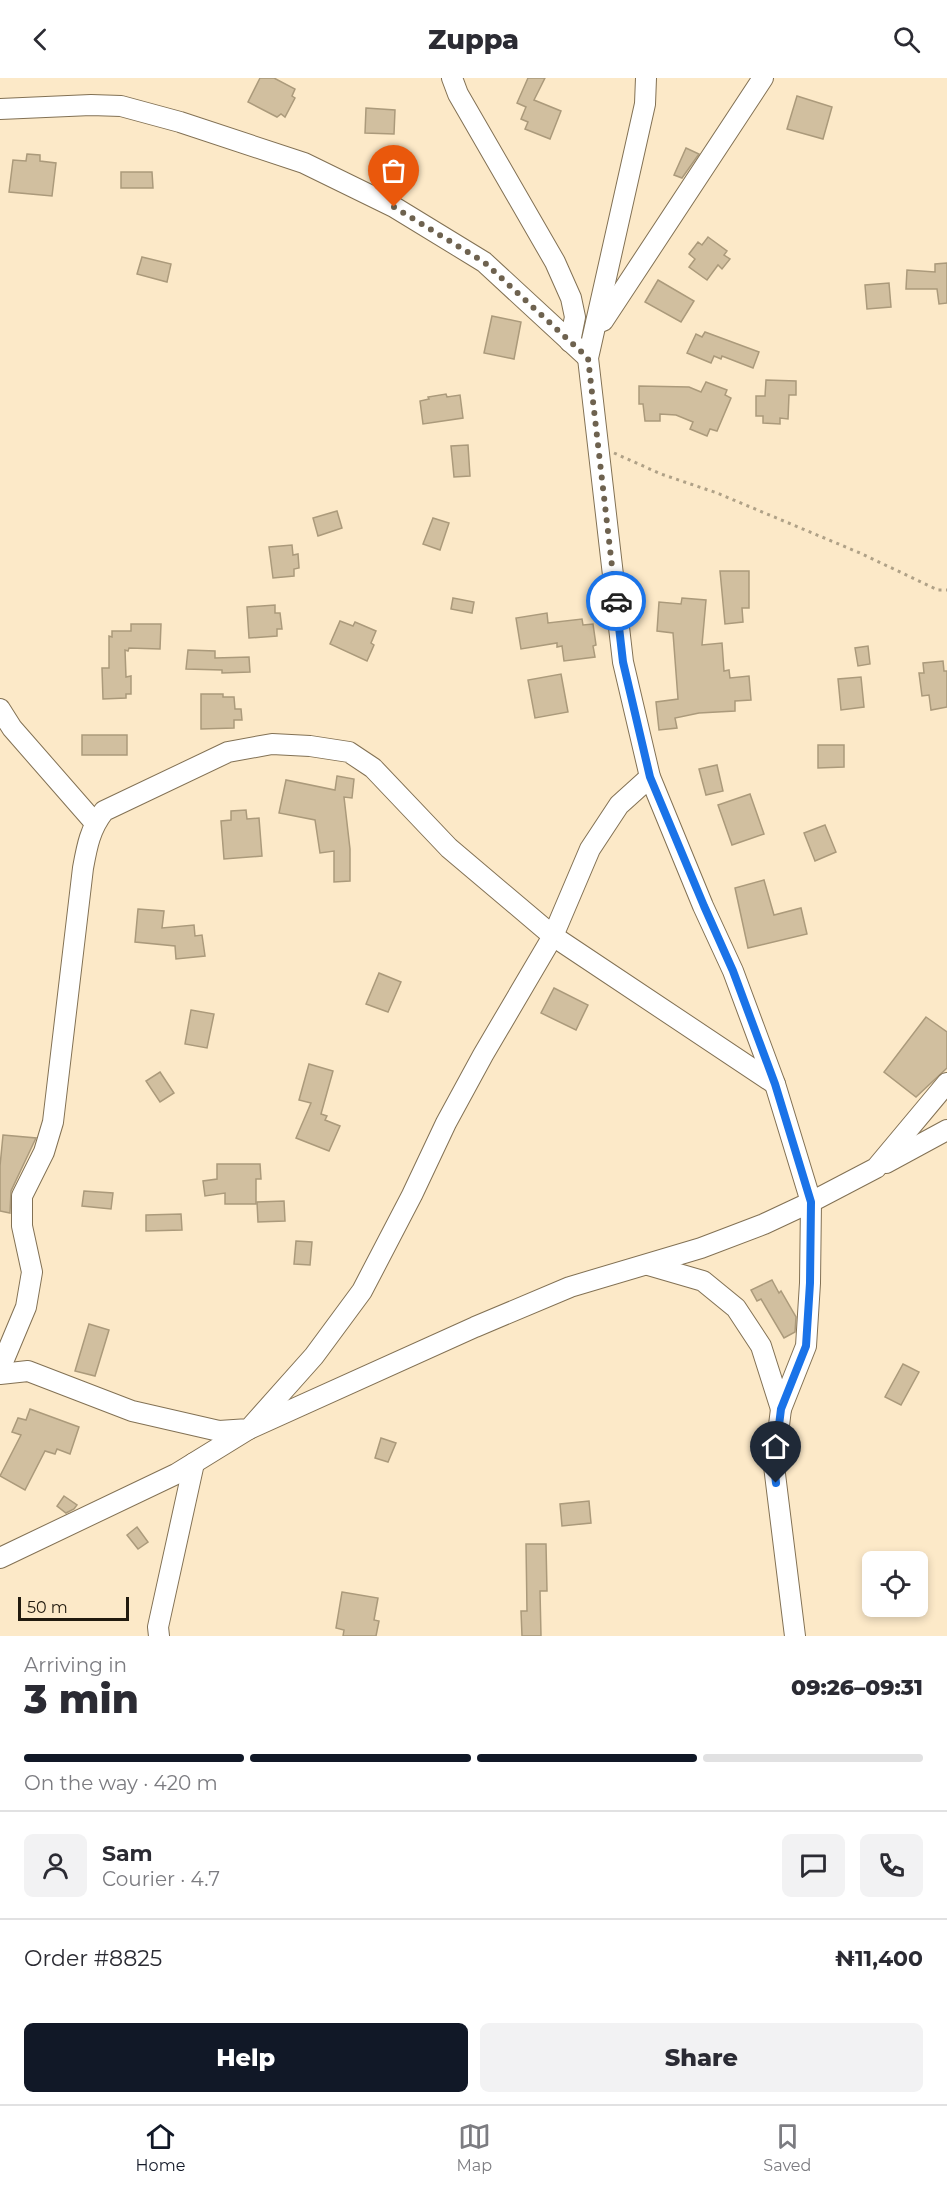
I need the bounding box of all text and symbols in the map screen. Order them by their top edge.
icon: back [24,23,57,56]
text: Zuppa [428,23,519,56]
icon: search [890,23,923,56]
pin [368,145,419,207]
icon: bag [377,154,410,187]
courier [586,571,646,631]
icon: car [600,585,633,618]
pin [750,1421,801,1483]
icon: home [759,1430,792,1463]
map controls [862,1551,928,1617]
button: locate [862,1551,928,1617]
scale bar [18,1594,129,1622]
text: 50 m [27,1598,68,1617]
text: Arriving in [24,1653,127,1677]
text: 09:26–09:31 [791,1674,923,1701]
text: 3 min [24,1675,139,1723]
text: On the way · 420 m [24,1771,218,1795]
button: person [24,1834,87,1897]
button: chat [782,1834,845,1897]
button: phone [860,1834,923,1897]
text: Sam [102,1840,153,1867]
text: Courier · 4.7 [102,1867,220,1891]
text: Order #8825 [24,1945,162,1972]
text: ₦11,400 [835,1945,923,1972]
button: Help [24,2023,468,2092]
button: Share [480,2023,923,2092]
tab: Home [136,2120,185,2175]
tab: Map [457,2120,492,2175]
tab: Saved [763,2120,811,2175]

